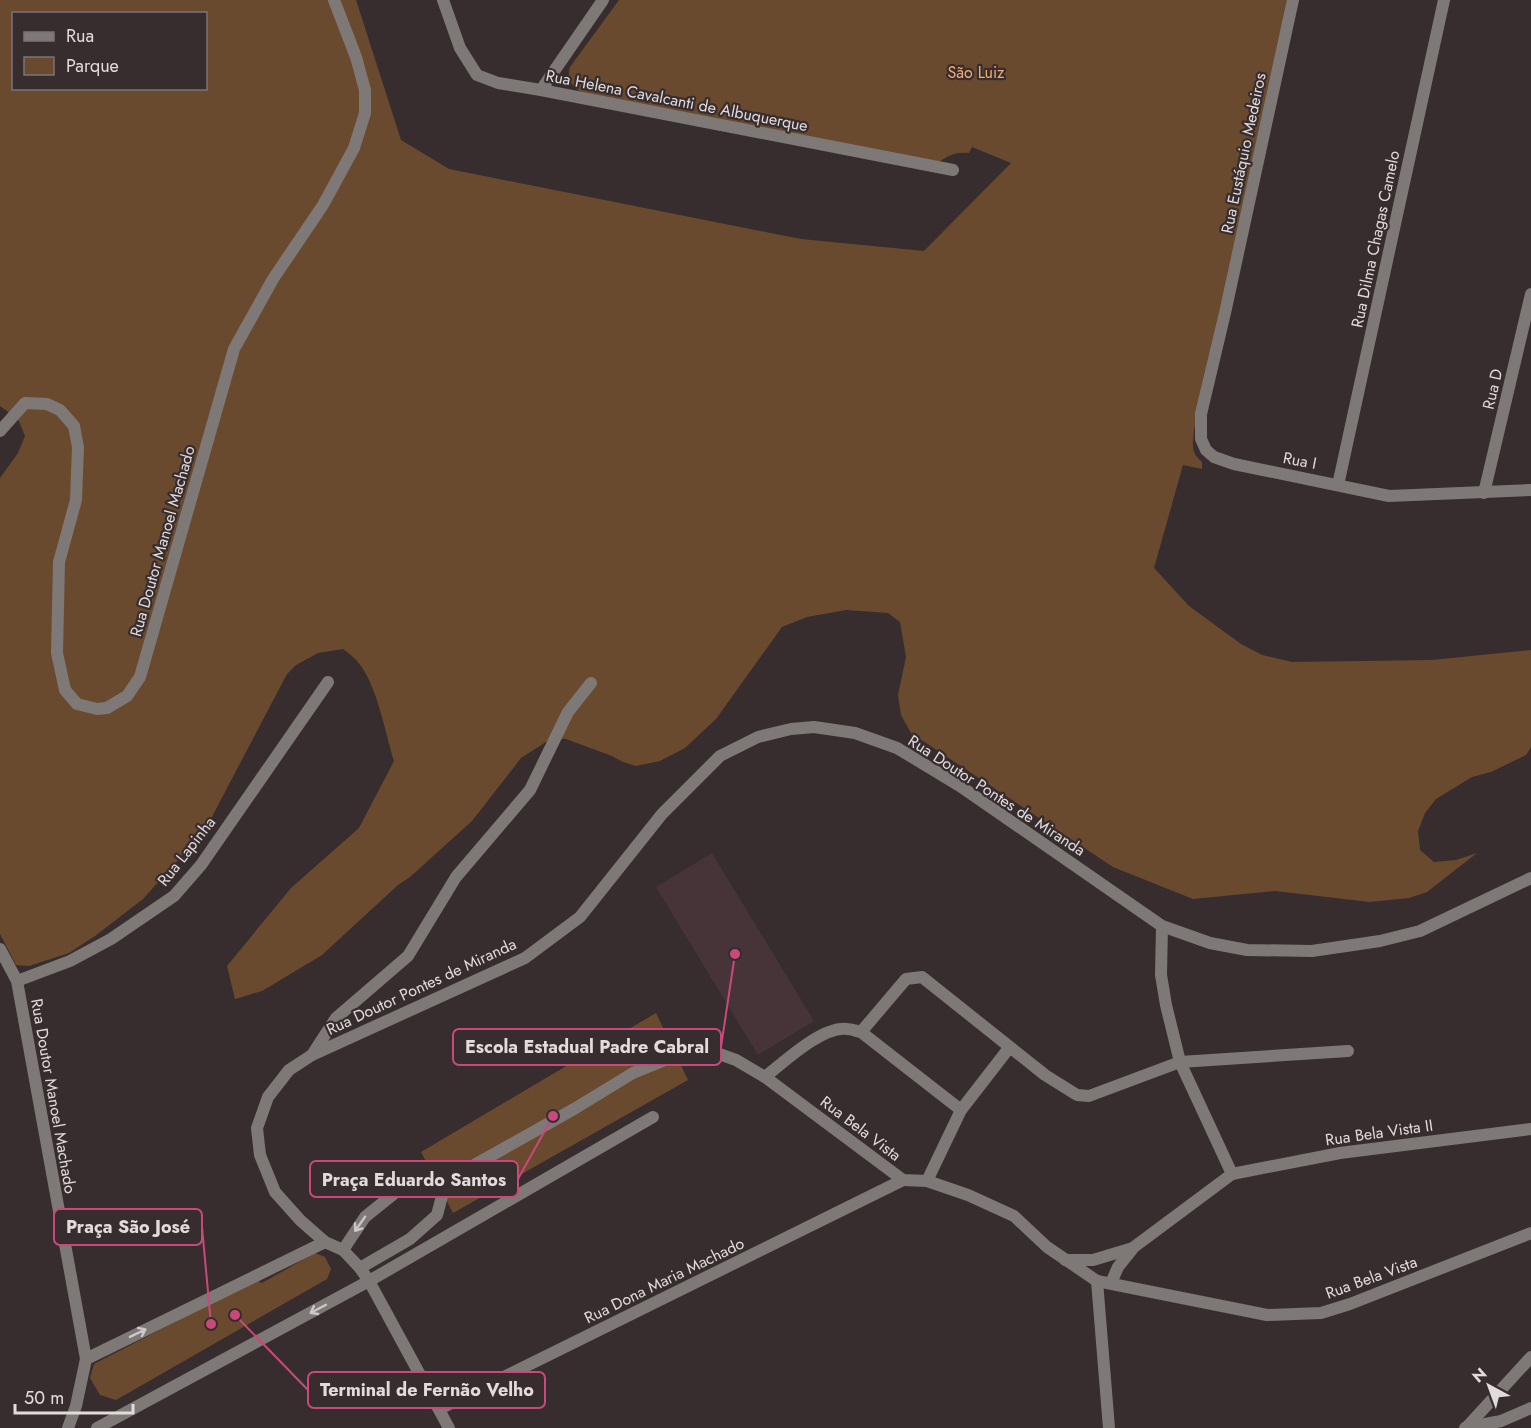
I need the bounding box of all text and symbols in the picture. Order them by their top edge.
legend [12,12,207,90]
text: Rua [66,23,94,49]
text: Parque [66,53,119,79]
park label: São Luiz [948,61,1005,84]
street label: Rua Helena Cavalcanti de Albuquerque [544,64,810,137]
street label: Rua Eustáquio Medeiros [1215,71,1272,235]
street label: Rua Dilma Chagas Camelo [1345,148,1406,330]
street label: Rua D [1477,367,1508,412]
street label: Rua Doutor Manoel Machado [124,443,201,639]
street label: Rua I [1281,446,1319,475]
street label: Rua Doutor Pontes de Miranda [904,729,1090,861]
street label: Rua Lapinha [152,812,221,891]
street label: Rua Doutor Pontes de Miranda [322,932,520,1041]
street label: Rua Doutor Manoel Machado [25,997,82,1196]
callout: Escola Estadual Padre Cabral [453,1029,721,1065]
text: Escola Estadual Padre Cabral [465,1034,709,1060]
street label: Rua Bela Vista [815,1090,906,1166]
street label: Rua Bela Vista II [1324,1114,1434,1151]
callout: Praça Eduardo Santos [310,1161,518,1197]
text: Praça Eduardo Santos [322,1167,506,1193]
callout: Praça São José [54,1209,202,1245]
text: Praça São José [66,1214,190,1240]
one-way arrow [354,1215,367,1231]
street label: Rua Dona Maria Machado [580,1232,748,1329]
street label: Rua Bela Vista [1322,1250,1420,1305]
one-way arrow [309,1304,327,1315]
one-way arrow [129,1327,147,1338]
north arrow [1459,1356,1519,1416]
text: N [1467,1362,1492,1388]
callout: Terminal de Fernão Velho [308,1372,545,1408]
scale bar [15,1377,134,1415]
text: Terminal de Fernão Velho [320,1377,534,1403]
text: 50 m [24,1385,64,1411]

